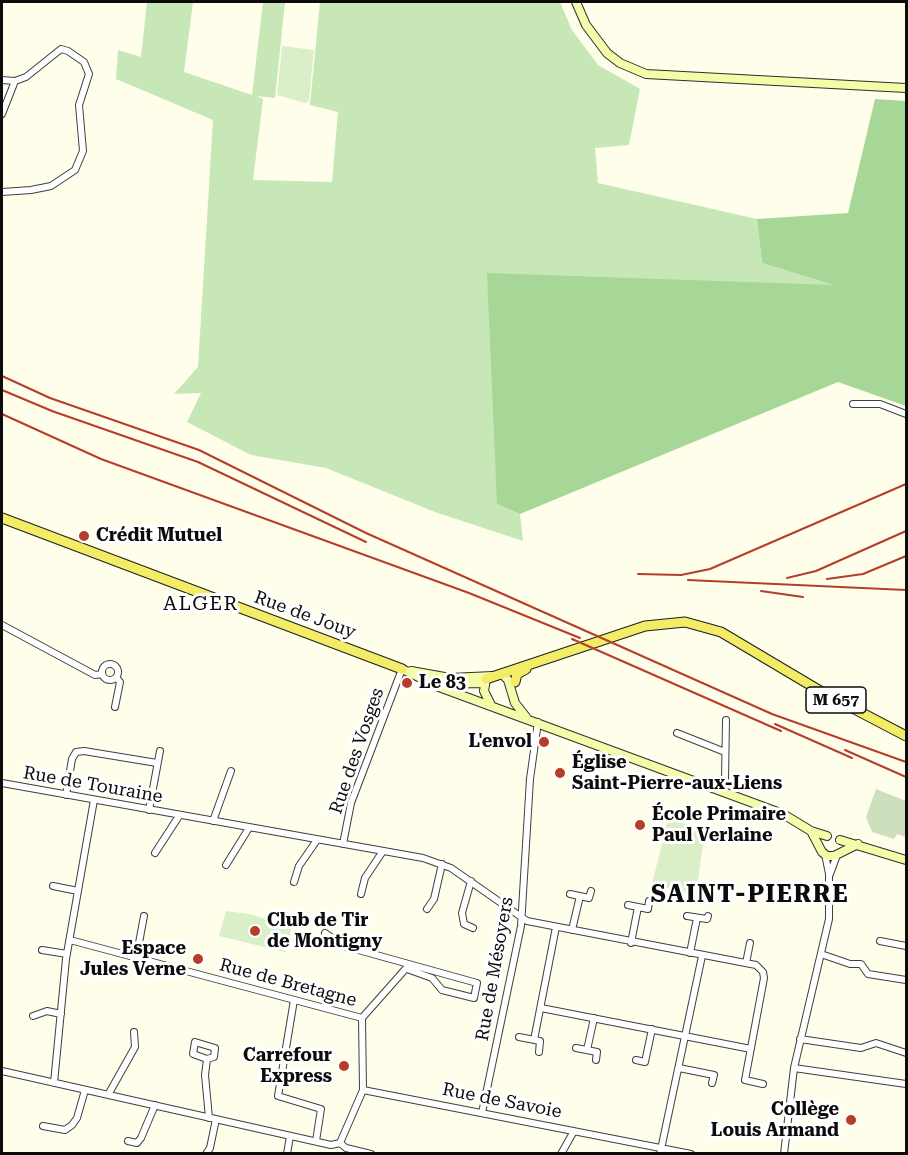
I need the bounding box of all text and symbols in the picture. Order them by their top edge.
place label: Crédit Mutuel [96,525,222,547]
marker: Crédit Mutuel [77,529,91,543]
street label: Rue de Jouy [251,587,359,643]
district label: ALGER [163,592,239,616]
place label: Le 83 [419,672,466,694]
marker: Le 83 [400,676,414,690]
street label: Rue des Vosges [325,685,389,817]
road number: M 657 [806,687,866,713]
place label: L'envol [469,731,532,753]
marker: L'envol [537,735,551,749]
place label: Église Saint-Pierre-aux-Liens [572,752,782,795]
street label: Rue de Touraine [22,762,164,808]
marker: Église Saint-Pierre-aux-Liens [553,766,567,780]
place label: École Primaire Paul Verlaine [652,804,786,846]
marker: École Primaire Paul Verlaine [633,818,647,832]
district label: SAINT-PIERRE [651,881,849,909]
street label: Rue de Mésoyers [472,895,518,1043]
place label: Club de Tir de Montigny [267,910,382,952]
marker: Club de Tir de Montigny [248,924,262,938]
place label: Espace Jules Verne [80,938,186,980]
marker: Espace Jules Verne [191,952,205,966]
street label: Rue de Bretagne [217,954,359,1012]
place label: Carrefour Express [243,1045,332,1088]
marker: Carrefour Express [337,1059,351,1073]
street label: Rue de Savoie [440,1079,564,1123]
place label: Collège Louis Armand [711,1099,839,1142]
marker: Collège Louis Armand [844,1113,858,1127]

